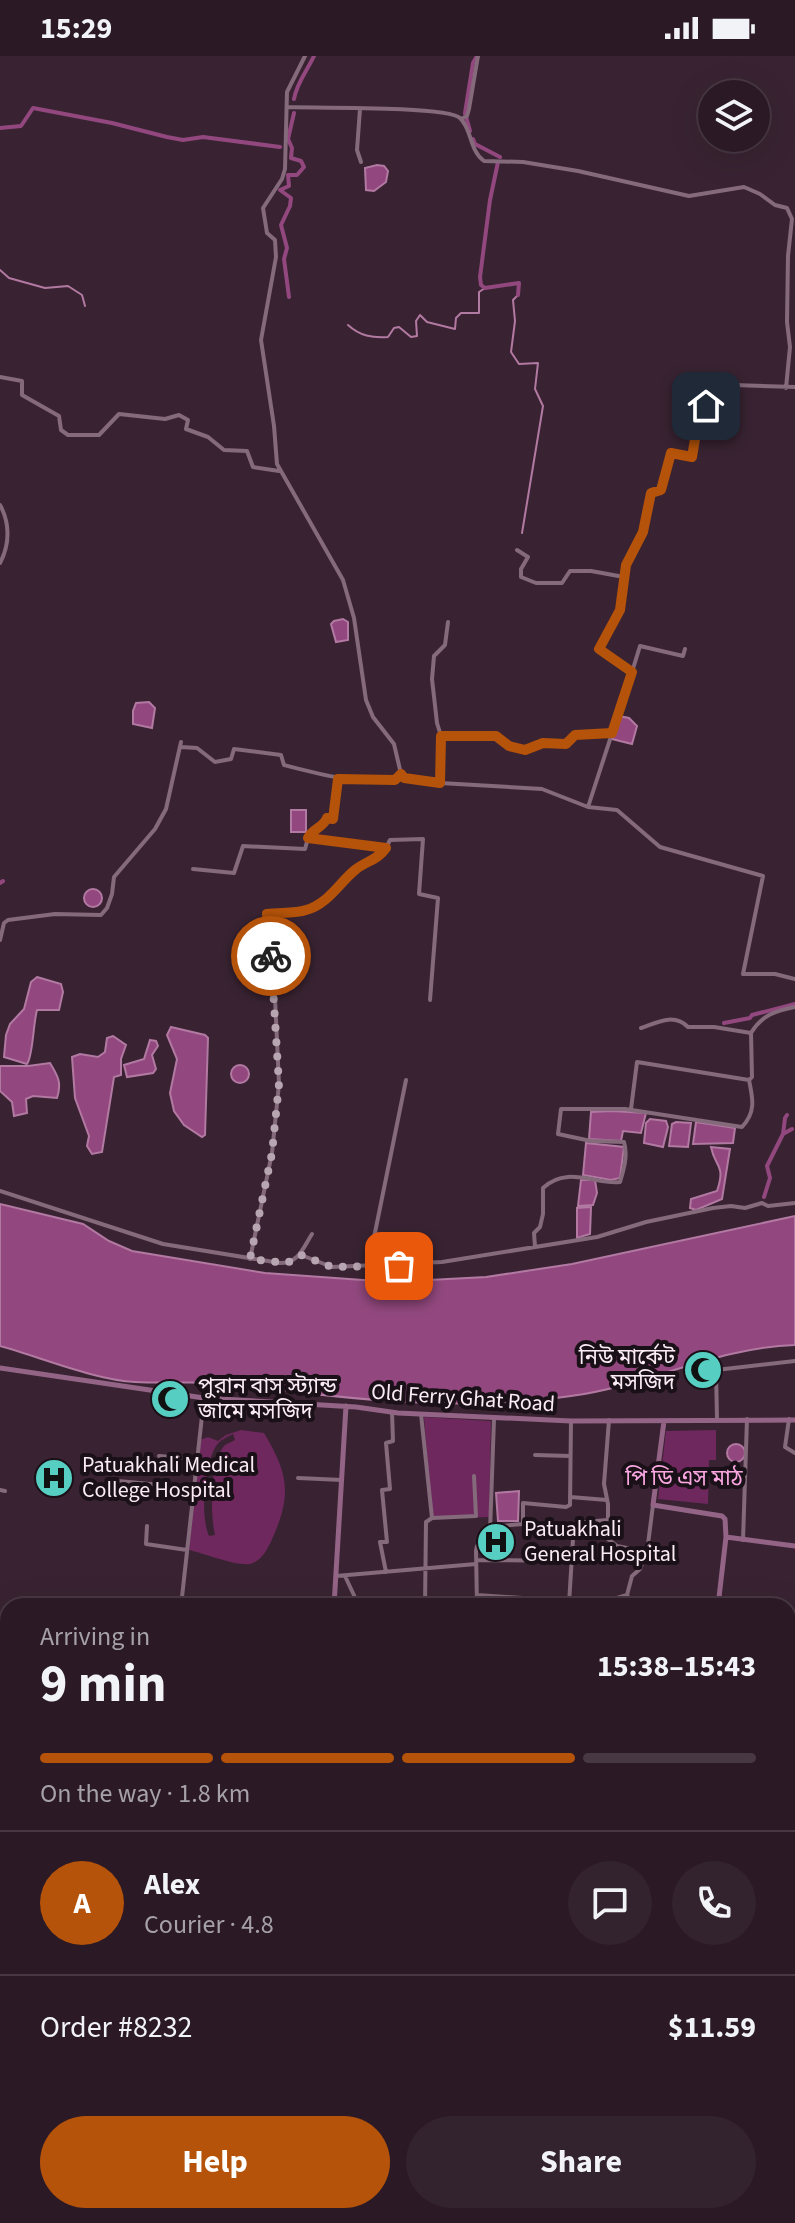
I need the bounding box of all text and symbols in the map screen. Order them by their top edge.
text: 15:29 [40,7,112,50]
map controls [698,80,770,152]
button: layers [698,80,770,152]
pin [672,372,740,440]
icon: home [684,384,728,428]
courier [231,916,311,996]
icon: bike [249,934,293,978]
pin [365,1232,433,1300]
icon: bag [377,1244,421,1288]
place label: নিউ মার্কেট মসজিদ [578,1341,676,1398]
mosque icon: নিউ মার্কেট মসজিদ [682,1349,724,1391]
place label: পুরান বাস স্ট্যান্ড জামে মসজিদ [197,1370,337,1427]
street label: Old Ferry Ghat Road [370,1376,556,1420]
mosque icon: পুরান বাস স্ট্যান্ড জামে মসজিদ [149,1378,191,1420]
place label: Patuakhali Medical College Hospital [82,1449,255,1506]
hospital icon: Patuakhali Medical College Hospital [33,1457,75,1499]
park label: পি ডি এস মাঠ [624,1462,744,1494]
place label: Patuakhali General Hospital [524,1513,676,1570]
hospital icon: Patuakhali General Hospital [475,1521,517,1563]
text: Arriving in [40,1618,150,1655]
text: 15:38–15:43 [597,1645,756,1688]
text: 9 min [40,1648,167,1722]
text: On the way · 1.8 km [40,1775,250,1812]
button: chat [568,1861,652,1945]
button: phone [672,1861,756,1945]
text: Alex [144,1863,200,1906]
text: A [73,1882,91,1925]
text: Courier · 4.8 [144,1906,274,1943]
text: Order #8232 [40,2006,193,2049]
text: $11.59 [668,2006,756,2049]
button: Help [40,2116,390,2208]
button: Share [406,2116,756,2208]

